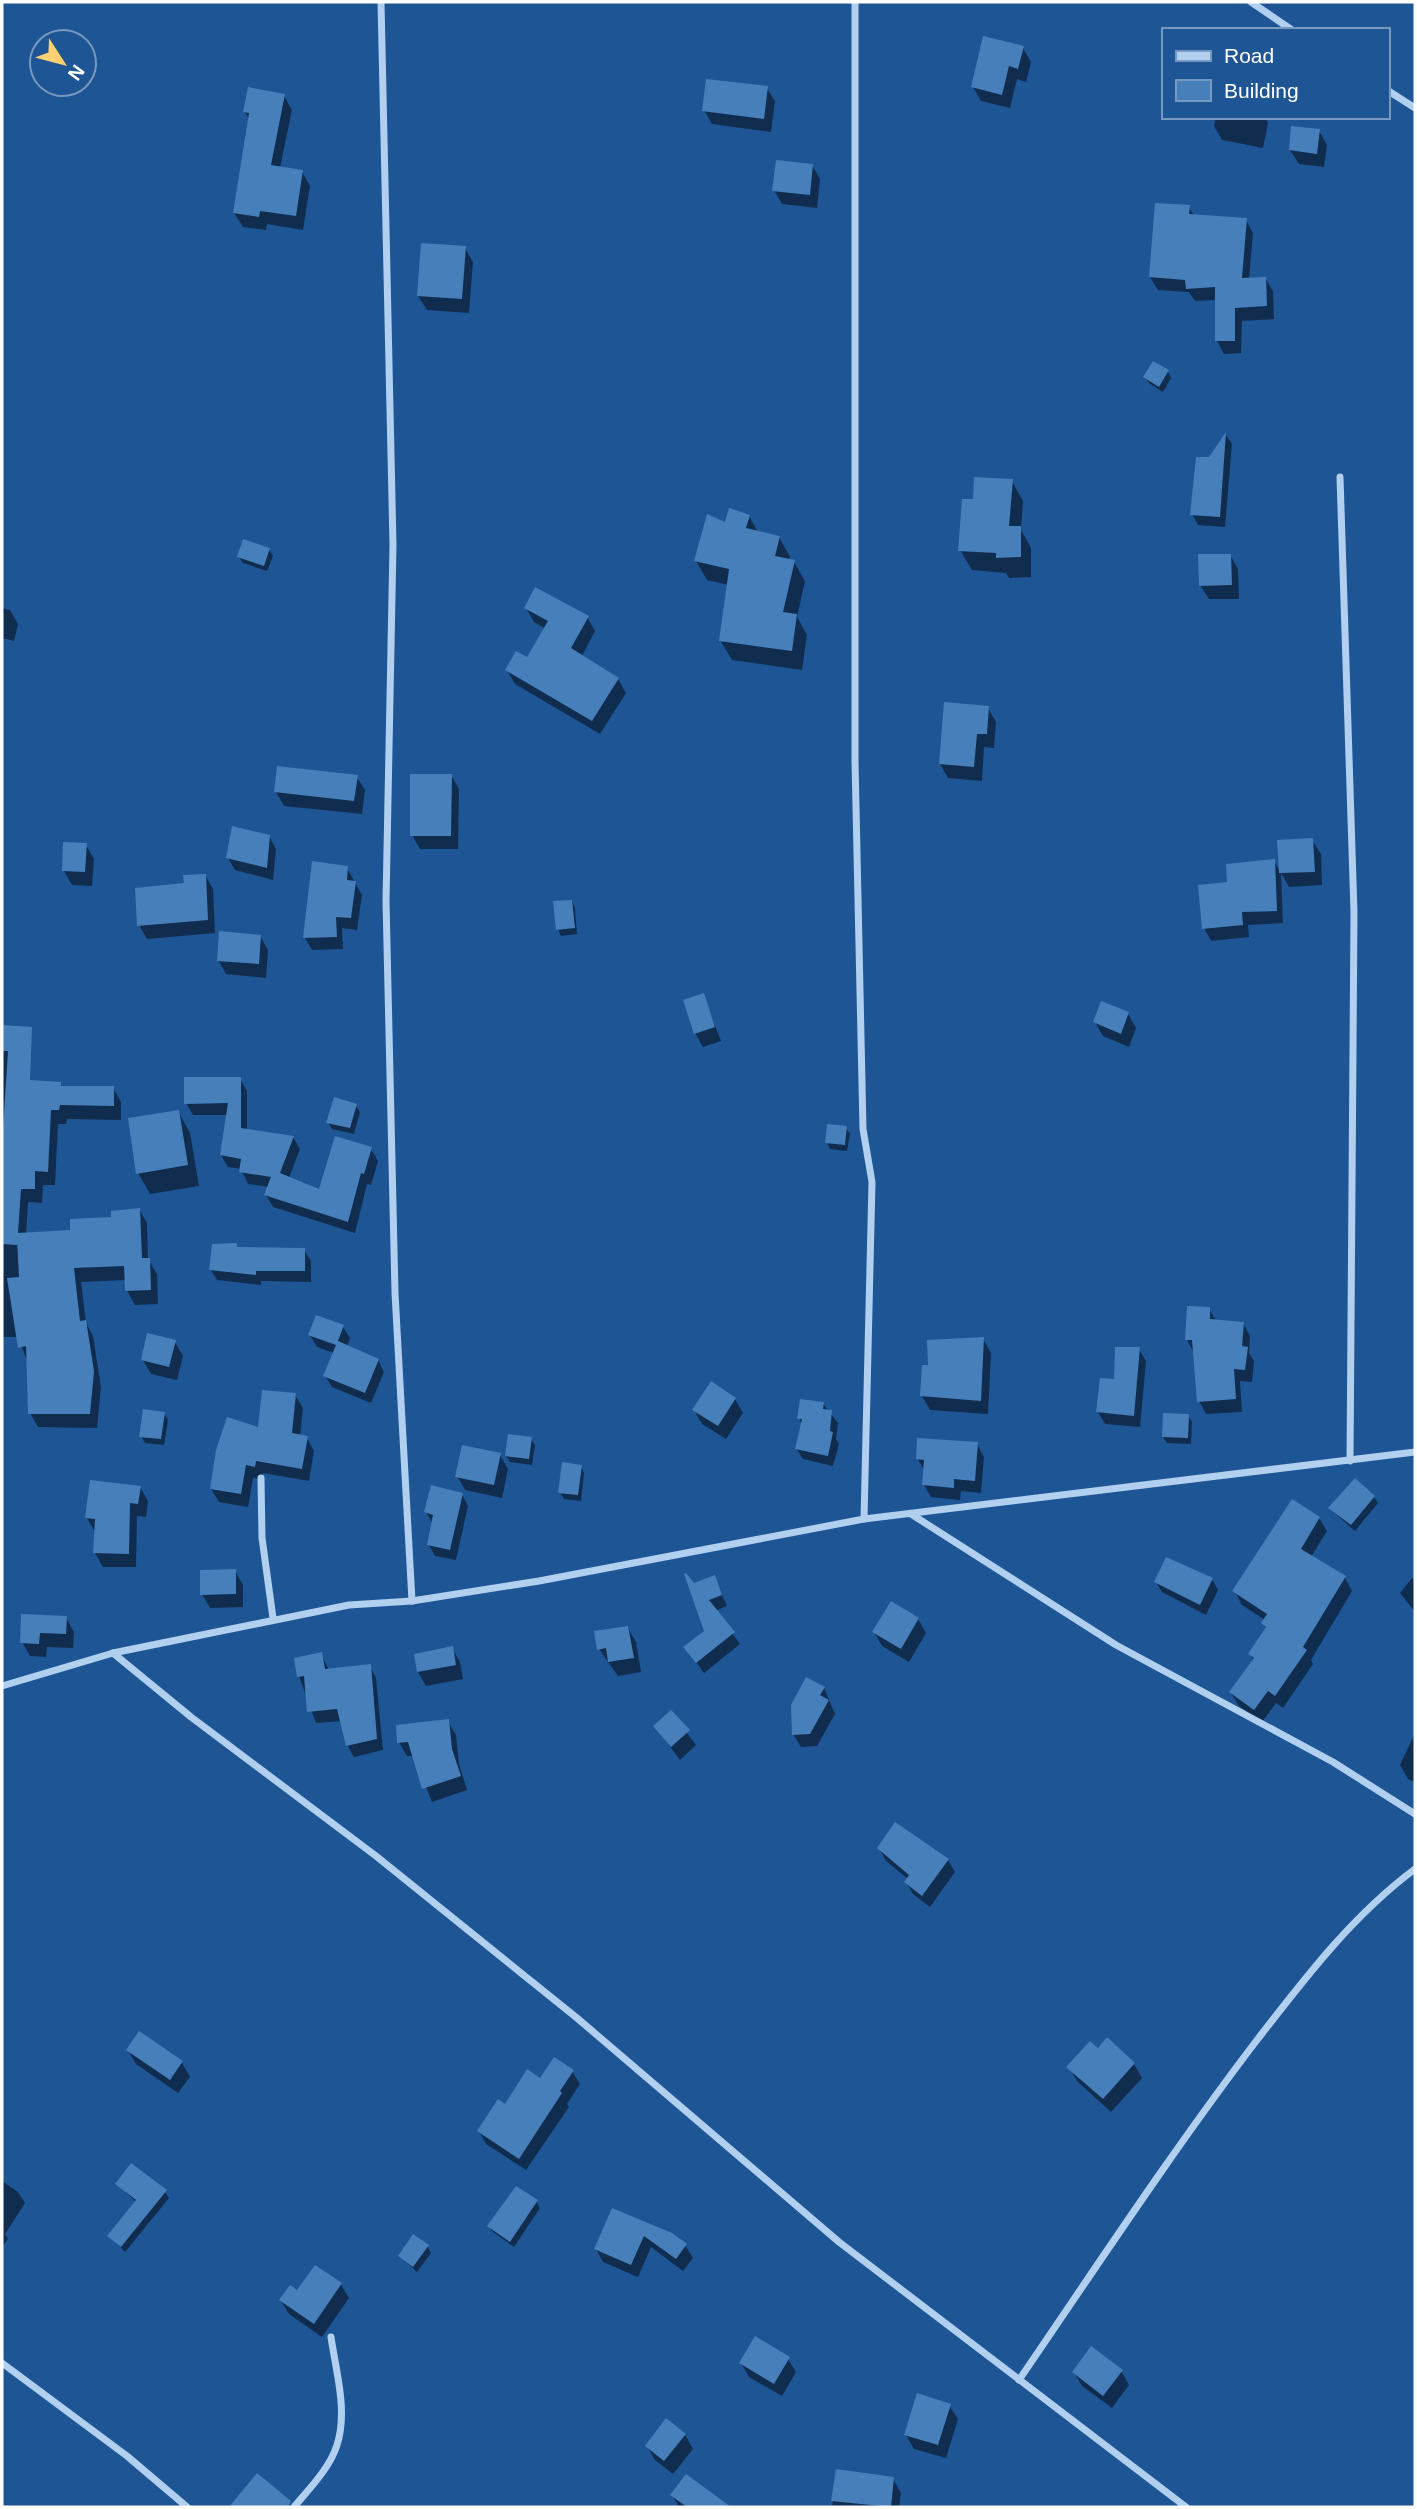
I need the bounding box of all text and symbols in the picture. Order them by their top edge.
north arrow [28,28,98,98]
legend [1162,28,1389,119]
text: Road [1224,44,1274,67]
text: N [64,61,89,84]
text: Building [1224,79,1299,102]

